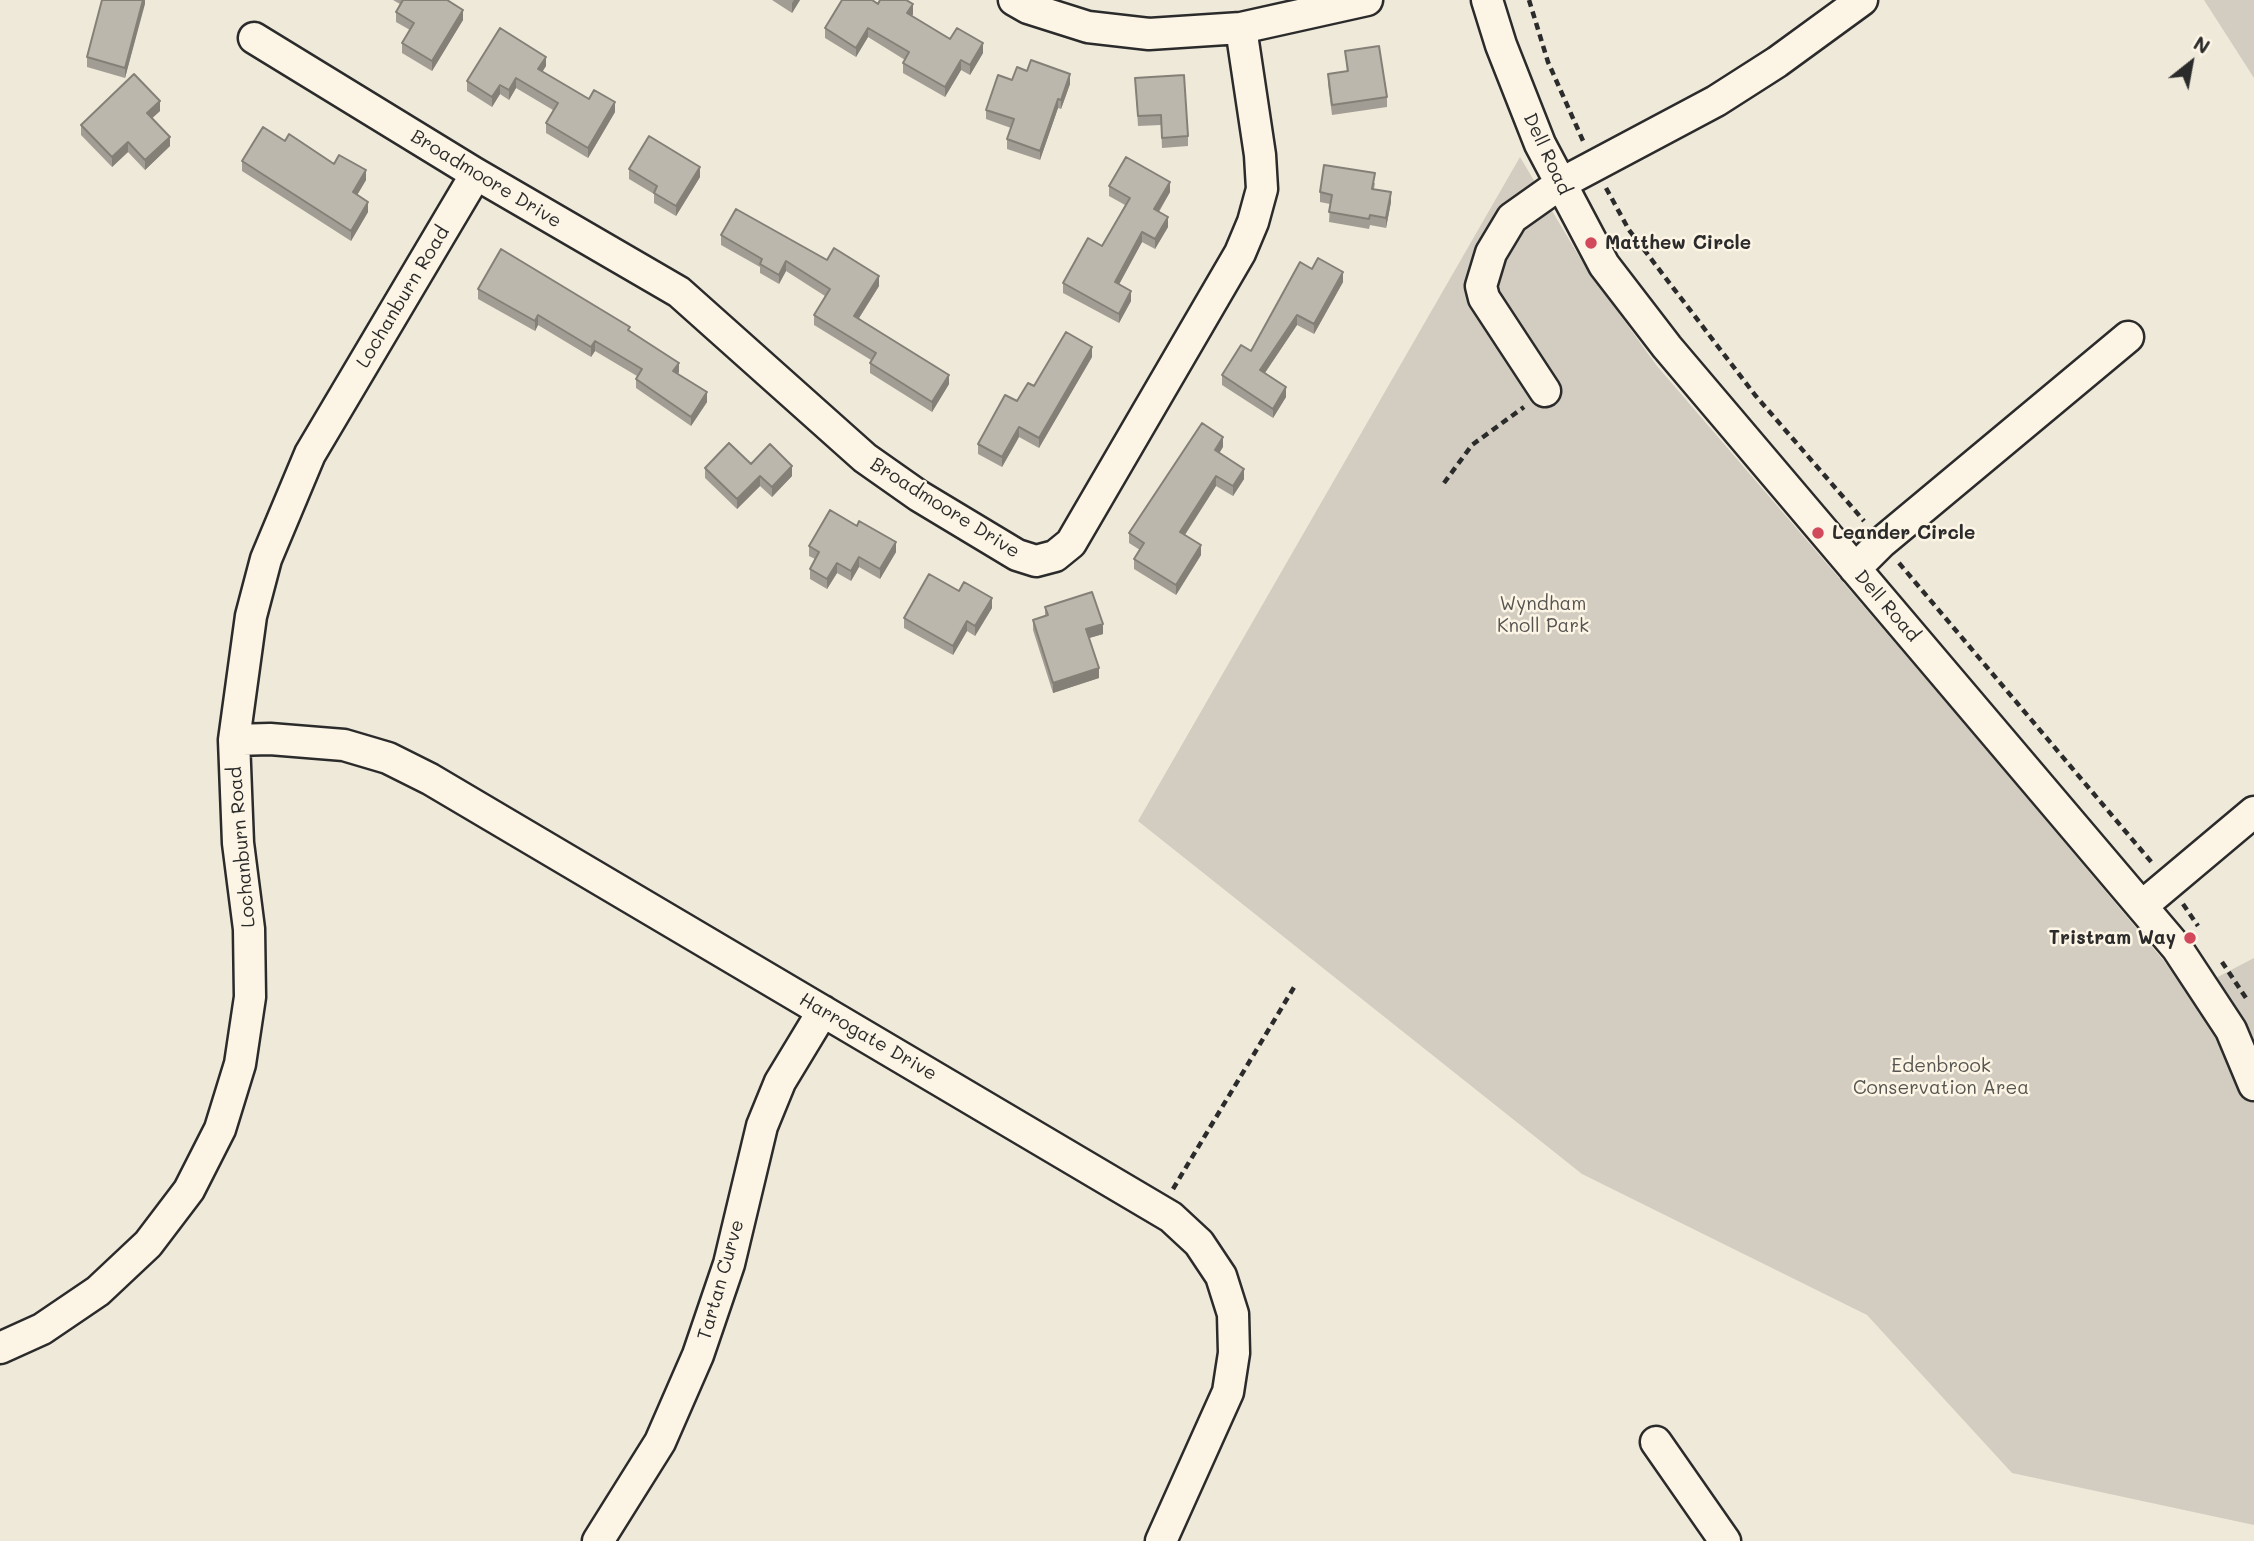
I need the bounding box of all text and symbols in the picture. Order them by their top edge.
north arrow [2156,28,2226,98]
text: N [2189,30,2215,59]
street label: Dell Road [1518,109,1576,199]
street label: Broadmoore Drive [407,125,565,233]
street label: Lochanburn Road [352,222,454,372]
place label: Matthew Circle [1605,232,1751,254]
marker: Matthew Circle [1583,235,1599,251]
street label: Broadmoore Drive [866,453,1024,563]
place label: Leander Circle [1832,522,1975,544]
marker: Leander Circle [1810,525,1826,541]
street label: Dell Road [1850,565,1924,647]
park label: Wyndham Knoll Park [1497,593,1589,637]
street label: Lochanburn Road [224,766,260,928]
place label: Tristram Way [2049,927,2176,949]
marker: Tristram Way [2182,930,2198,946]
street label: Harrogate Drive [795,988,941,1086]
park label: Edenbrook Conservation Area [1853,1055,2029,1099]
street label: Tartan Curve [693,1217,749,1343]

